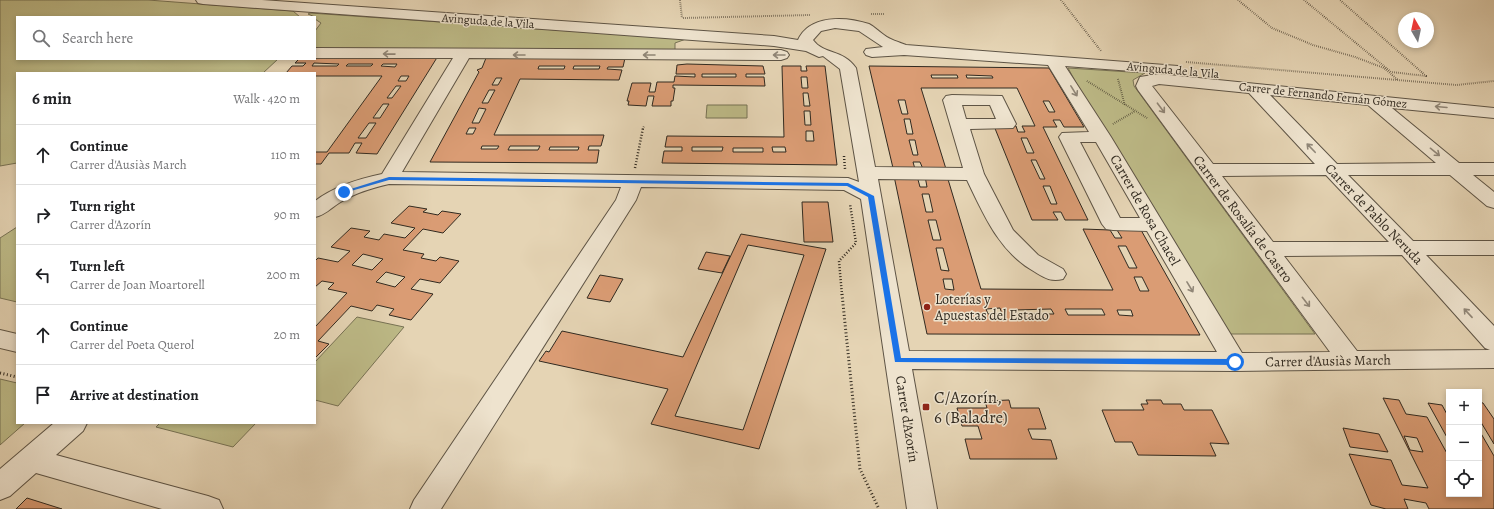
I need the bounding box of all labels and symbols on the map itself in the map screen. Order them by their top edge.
street label: Avinguda de la Vila [440,10,535,32]
north arrow [1398,12,1434,48]
one-way arrow [383,50,396,58]
one-way arrow [513,51,526,59]
one-way arrow [643,51,656,59]
one-way arrow [773,51,786,59]
street label: Avinguda de la Vila [1125,58,1220,82]
street label: Carrer de Fernando Fernán Gómez [1238,78,1408,112]
one-way arrow [1069,86,1078,97]
one-way arrow [1156,103,1165,114]
one-way arrow [1435,103,1448,111]
one-way arrow [1306,143,1316,153]
one-way arrow [1430,147,1440,156]
street label: Carrer de Rosa Chacel [1106,151,1185,269]
street label: Carrer de Rosalía de Castro [1189,151,1297,287]
street label: Carrer de Pablo Neruda [1321,159,1428,269]
route end [335,183,353,201]
one-way arrow [1187,281,1195,293]
place label: Loterías y Apuestas del Estado [934,290,1049,325]
one-way arrow [1301,296,1310,307]
marker: Loterías y Apuestas del Estado [922,302,932,312]
one-way arrow [1463,308,1472,319]
street label: Carrer d'Ausiàs March [1265,350,1392,372]
route start [1226,353,1244,371]
street label: Carrer d'Azorín [891,374,923,464]
place label: C/Azorín, 6 (Baladre) [934,386,1008,429]
marker: C/Azorín, 6 (Baladre) [921,402,931,412]

